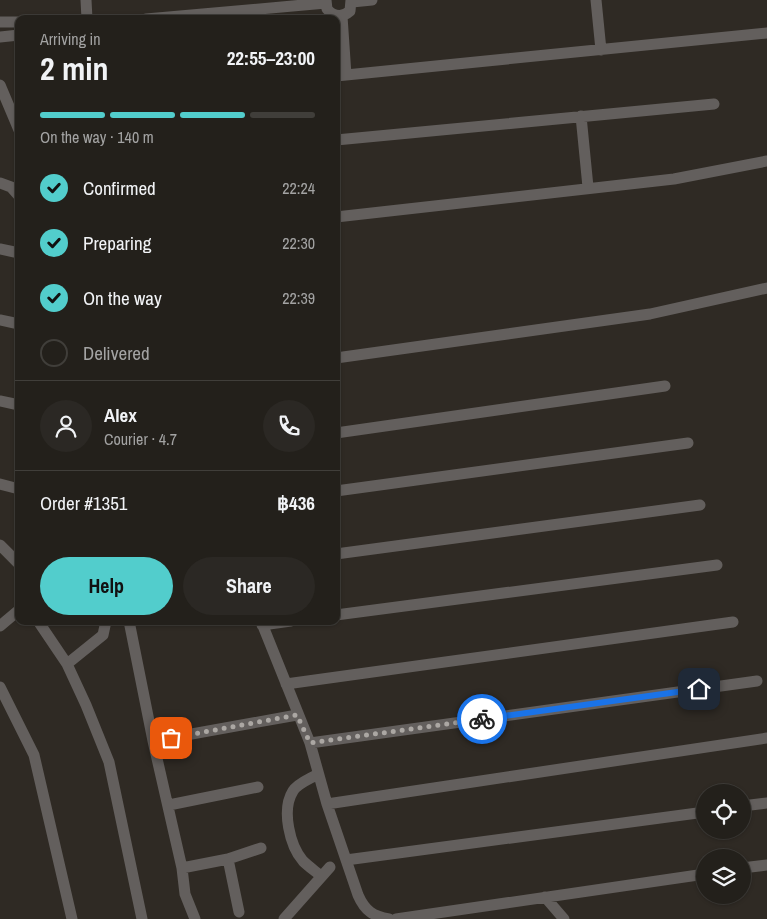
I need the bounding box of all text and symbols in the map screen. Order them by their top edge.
text: Arriving in [40,28,101,50]
text: 22:55–23:00 [227,45,315,71]
text: 2 min [40,47,109,90]
text: On the way · 140 m [40,126,154,148]
icon: check [40,174,68,202]
text: Confirmed [83,175,156,201]
text: 22:24 [282,177,315,199]
icon: check [40,229,68,257]
text: Preparing [83,230,151,256]
text: 22:30 [282,232,315,254]
icon: check [40,284,68,312]
text: On the way [83,285,162,311]
text: 22:39 [282,287,315,309]
text: Delivered [83,340,150,366]
button: person [40,400,92,452]
button: phone [263,400,315,452]
text: Alex [104,402,137,428]
text: Courier · 4.7 [104,428,177,450]
text: Order #1351 [40,490,127,516]
text: ฿436 [277,490,315,516]
button: Help [40,557,173,615]
button: Share [183,557,315,615]
pin [678,668,720,710]
icon: home [685,675,713,703]
courier [457,694,507,744]
icon: bike [468,705,496,733]
pin [150,717,192,759]
icon: bag [157,724,185,752]
map controls [696,784,751,904]
button: locate [696,784,751,839]
button: layers [696,849,751,904]

